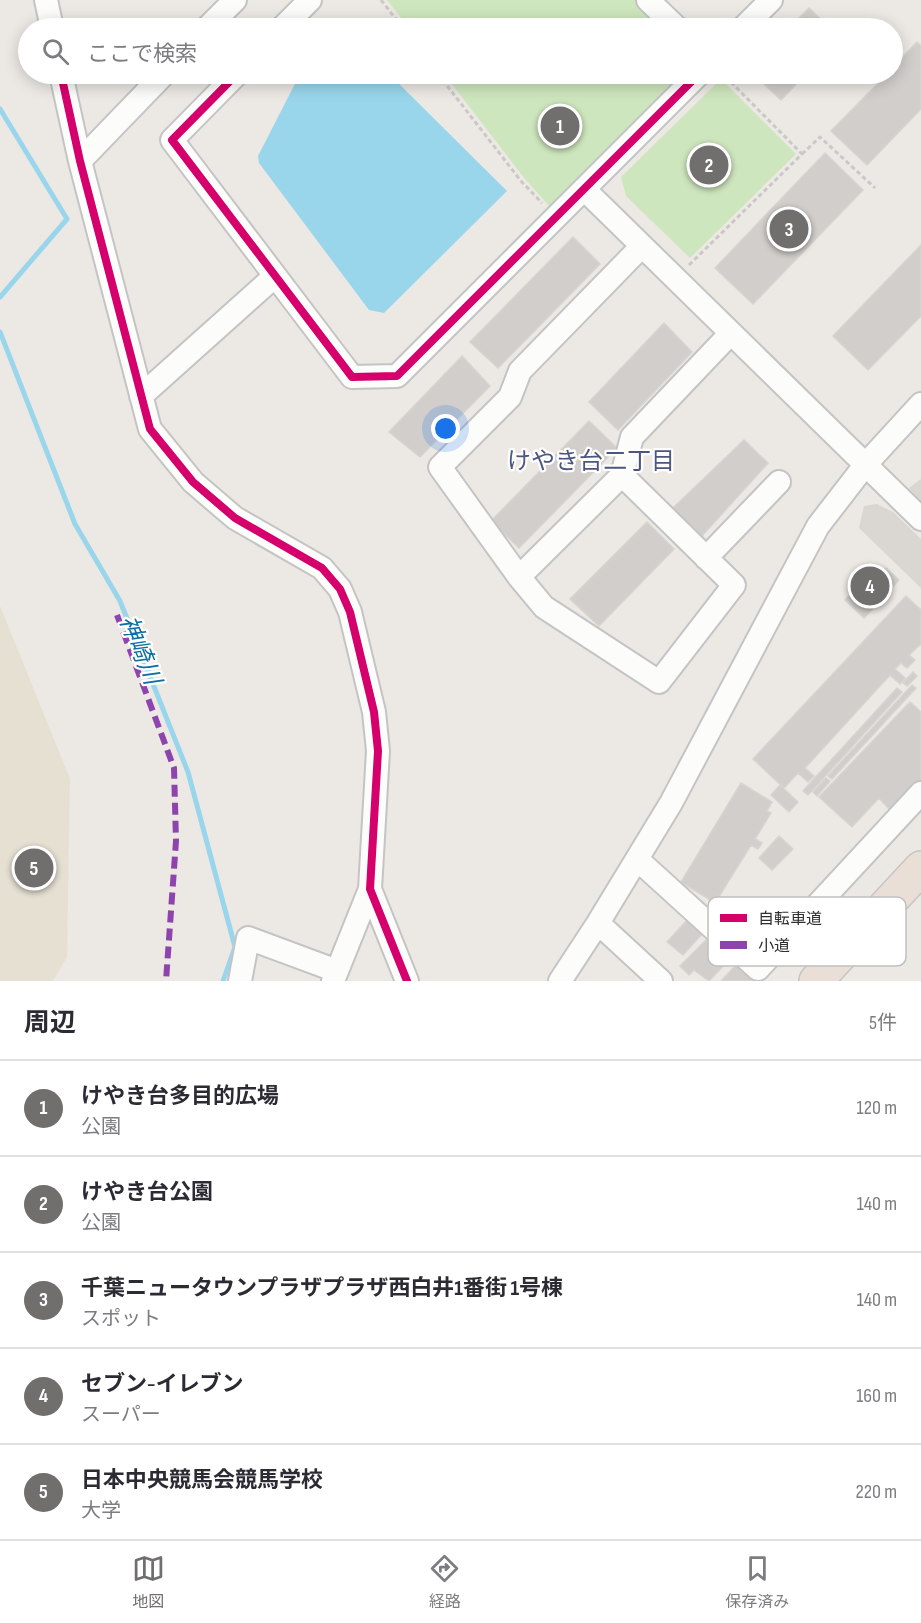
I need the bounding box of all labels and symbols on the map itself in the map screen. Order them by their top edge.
pin: 1 [540,104,580,148]
pin: 2 [690,142,728,188]
pin: 3 [770,206,808,252]
your location [431,414,460,443]
district label: けやき台二丁目 [507,447,675,476]
pin: 4 [850,564,890,608]
water label: 神崎川 [113,611,168,692]
pin: 5 [15,846,54,890]
legend [708,897,906,966]
text: 自転車道 [758,910,822,929]
text: 小道 [758,937,790,956]

